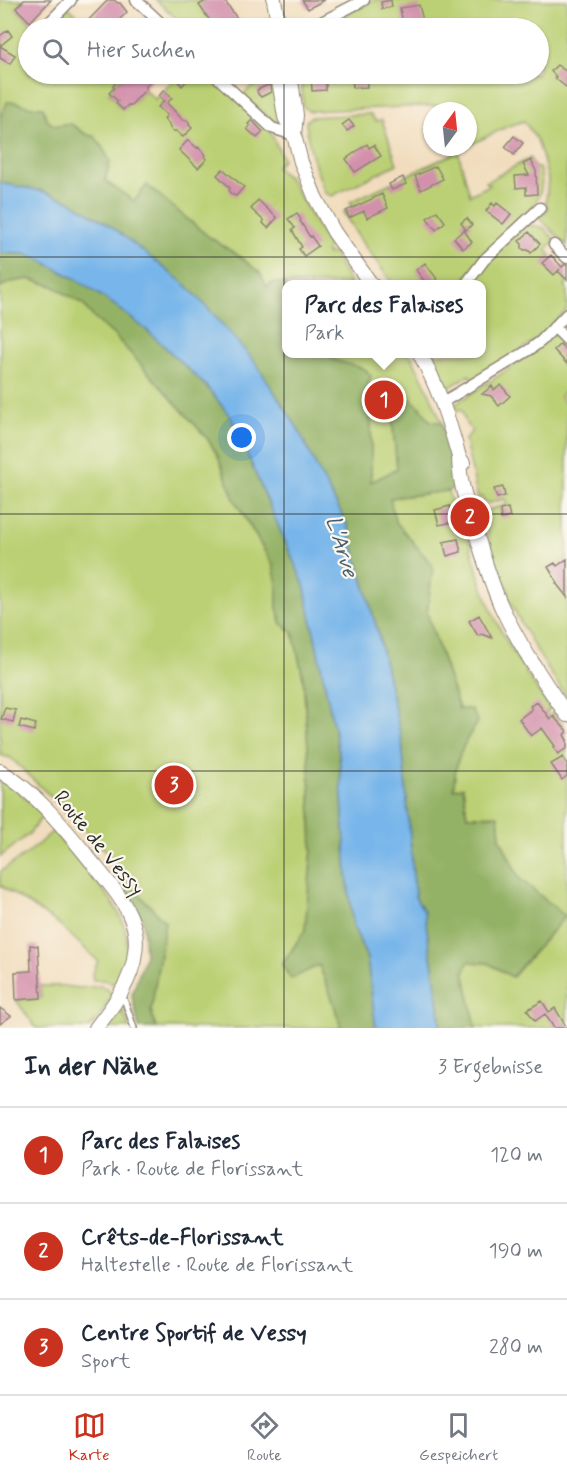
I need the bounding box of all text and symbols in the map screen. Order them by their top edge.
search box [18,18,549,84]
icon: search [39,35,72,68]
text: Hier suchen [87,37,196,65]
north arrow [423,102,477,156]
popup [282,280,486,358]
text: Parc des Falaises [304,292,464,320]
text: Park [304,320,344,347]
pin: 1 [364,378,404,422]
your location [227,423,256,452]
pin: 2 [450,494,490,540]
water label: L'Arve [319,513,364,582]
pin: 3 [154,762,194,808]
street label: Route de Vessy [47,785,150,903]
text: In der Nähe [24,1050,158,1084]
text: 3 Ergebnisse [438,1054,543,1081]
text: Parc des Falaises [81,1128,240,1156]
text: 1 [39,1142,48,1169]
text: 120 m [490,1142,543,1169]
text: Park · Route de Florissant [81,1156,303,1183]
text: Crêts-de-Florissant [81,1224,284,1252]
text: 2 [39,1238,48,1265]
text: 190 m [489,1238,543,1265]
text: Haltestelle · Route de Florissant [81,1252,353,1279]
text: Centre Sportif de Vessy [81,1320,307,1348]
text: 3 [39,1334,48,1361]
text: 280 m [489,1334,543,1361]
text: Sport [81,1348,130,1375]
tab: Karte [69,1409,110,1466]
tab: Route [247,1409,282,1466]
tab: Gespeichert [419,1409,498,1466]

